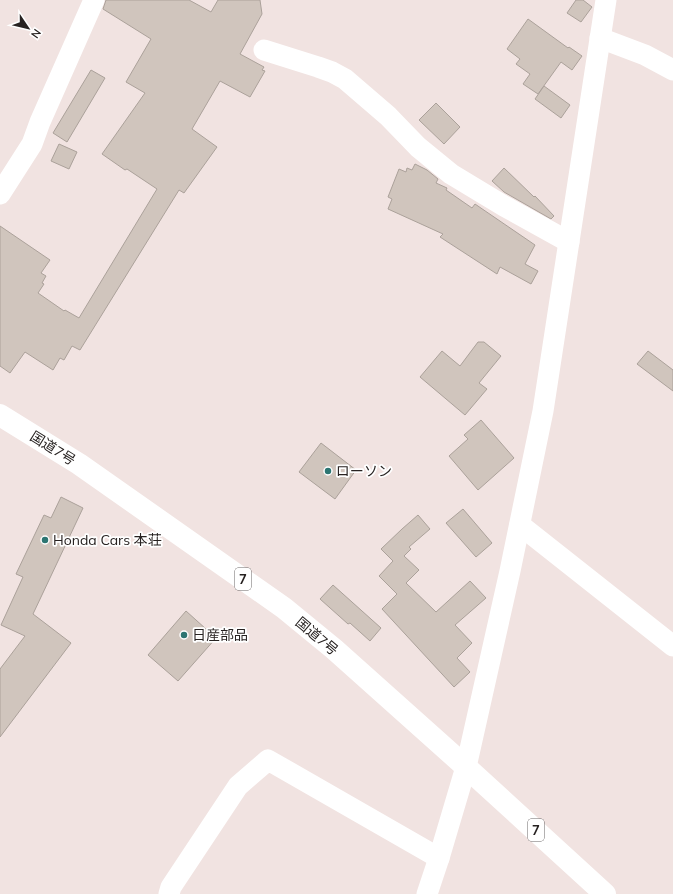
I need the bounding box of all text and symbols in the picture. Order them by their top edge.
north arrow [8,8,48,48]
text: N [28,26,44,41]
street label: 国道7号 [27,427,79,469]
place label: ローソン [336,462,392,480]
marker: ローソン [323,466,333,476]
place label: Honda Cars 本荘 [53,531,162,549]
marker: Honda Cars 本荘 [40,535,50,545]
road number: 7 [235,568,251,590]
street label: 国道7号 [292,613,342,659]
place label: 日産部品 [192,626,248,644]
marker: 日産部品 [179,630,189,640]
road number: 7 [528,819,544,841]

